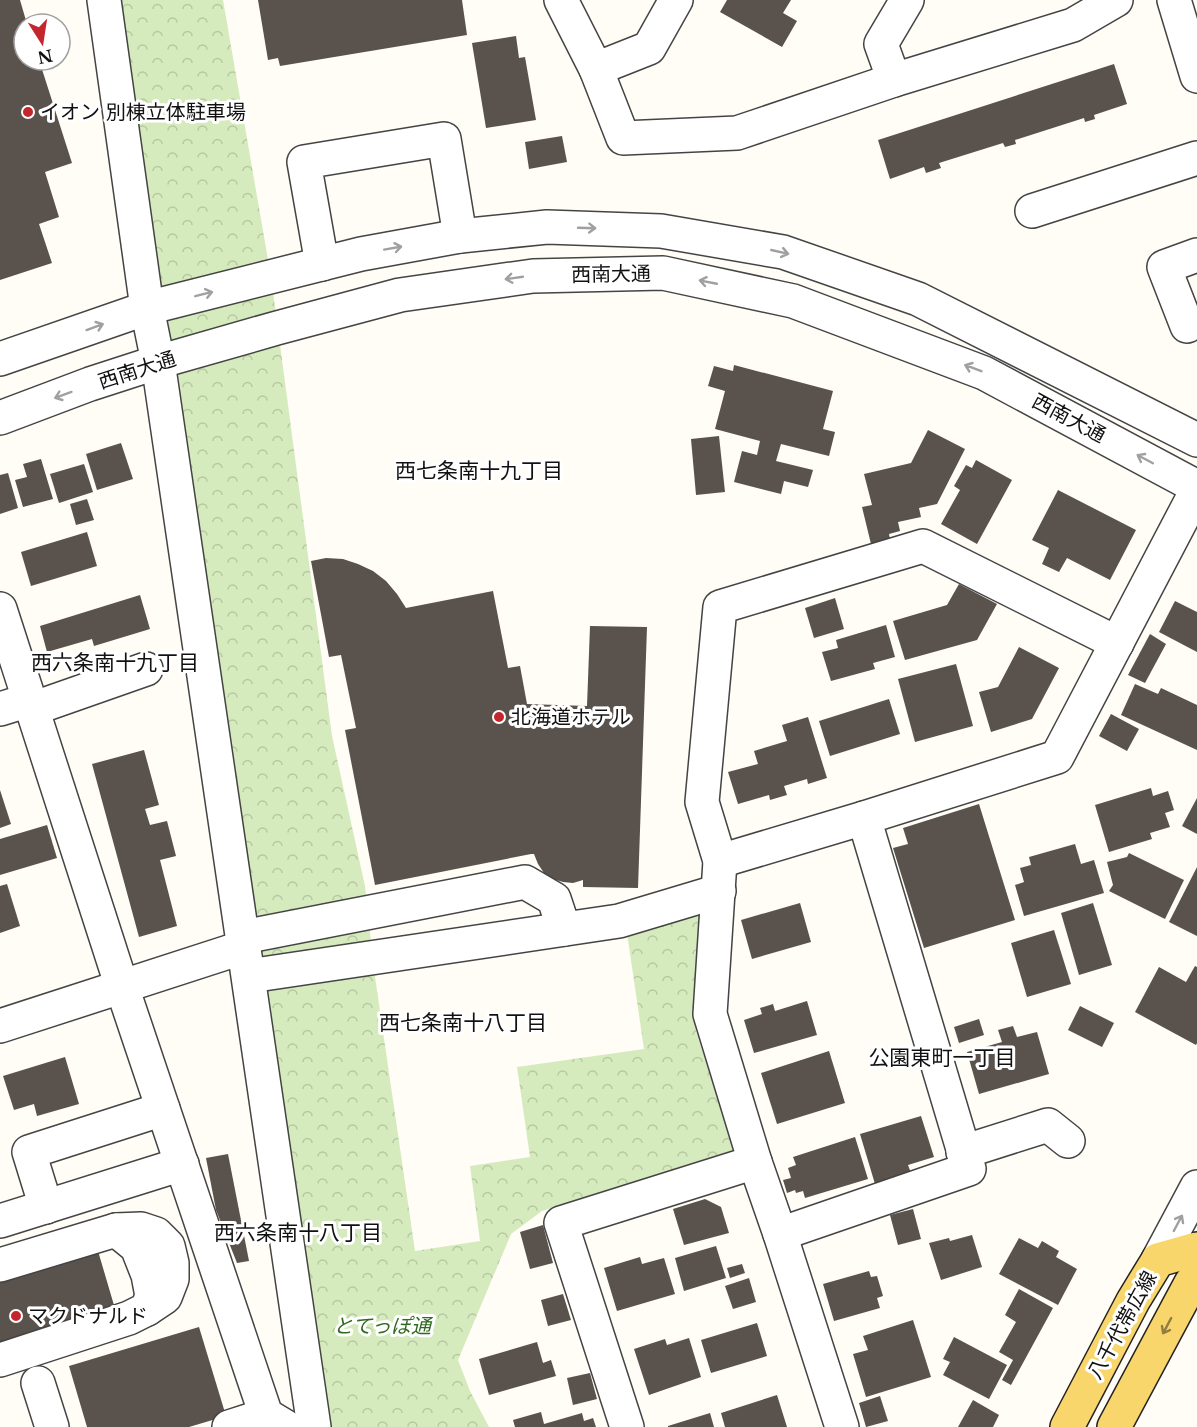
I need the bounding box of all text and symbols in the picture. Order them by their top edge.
north arrow [12,12,72,72]
text: N [36,45,55,68]
place label: イオン 別棟立体駐車場 [40,100,246,124]
marker: イオン 別棟立体駐車場 [21,105,35,119]
one-way arrow [576,223,596,234]
one-way arrow [383,242,403,253]
one-way arrow [770,247,789,259]
street label: 西南大通 [571,261,651,287]
one-way arrow [505,273,525,284]
one-way arrow [699,276,719,287]
one-way arrow [194,288,213,300]
one-way arrow [85,320,104,331]
street label: 西南大通 [95,346,179,394]
one-way arrow [964,362,983,373]
street label: 西南大通 [1028,389,1110,447]
one-way arrow [54,390,73,401]
one-way arrow [1137,453,1155,464]
district label: 西七条南十九丁目 [395,458,563,484]
district label: 西六条南十九丁目 [31,650,199,676]
place label: 北海道ホテル [511,705,631,729]
marker: 北海道ホテル [492,710,506,724]
district label: 西七条南十八丁目 [379,1010,547,1036]
district label: 公園東町一丁目 [869,1045,1016,1071]
one-way arrow [1172,1215,1184,1232]
district label: 西六条南十八丁目 [214,1220,382,1246]
street label: 八千代帯広線 [1082,1267,1162,1383]
place label: マクドナルド [28,1304,148,1328]
marker: マクドナルド [9,1309,23,1323]
park label: とてっぽ通 [333,1314,434,1338]
one-way arrow [1161,1317,1172,1335]

